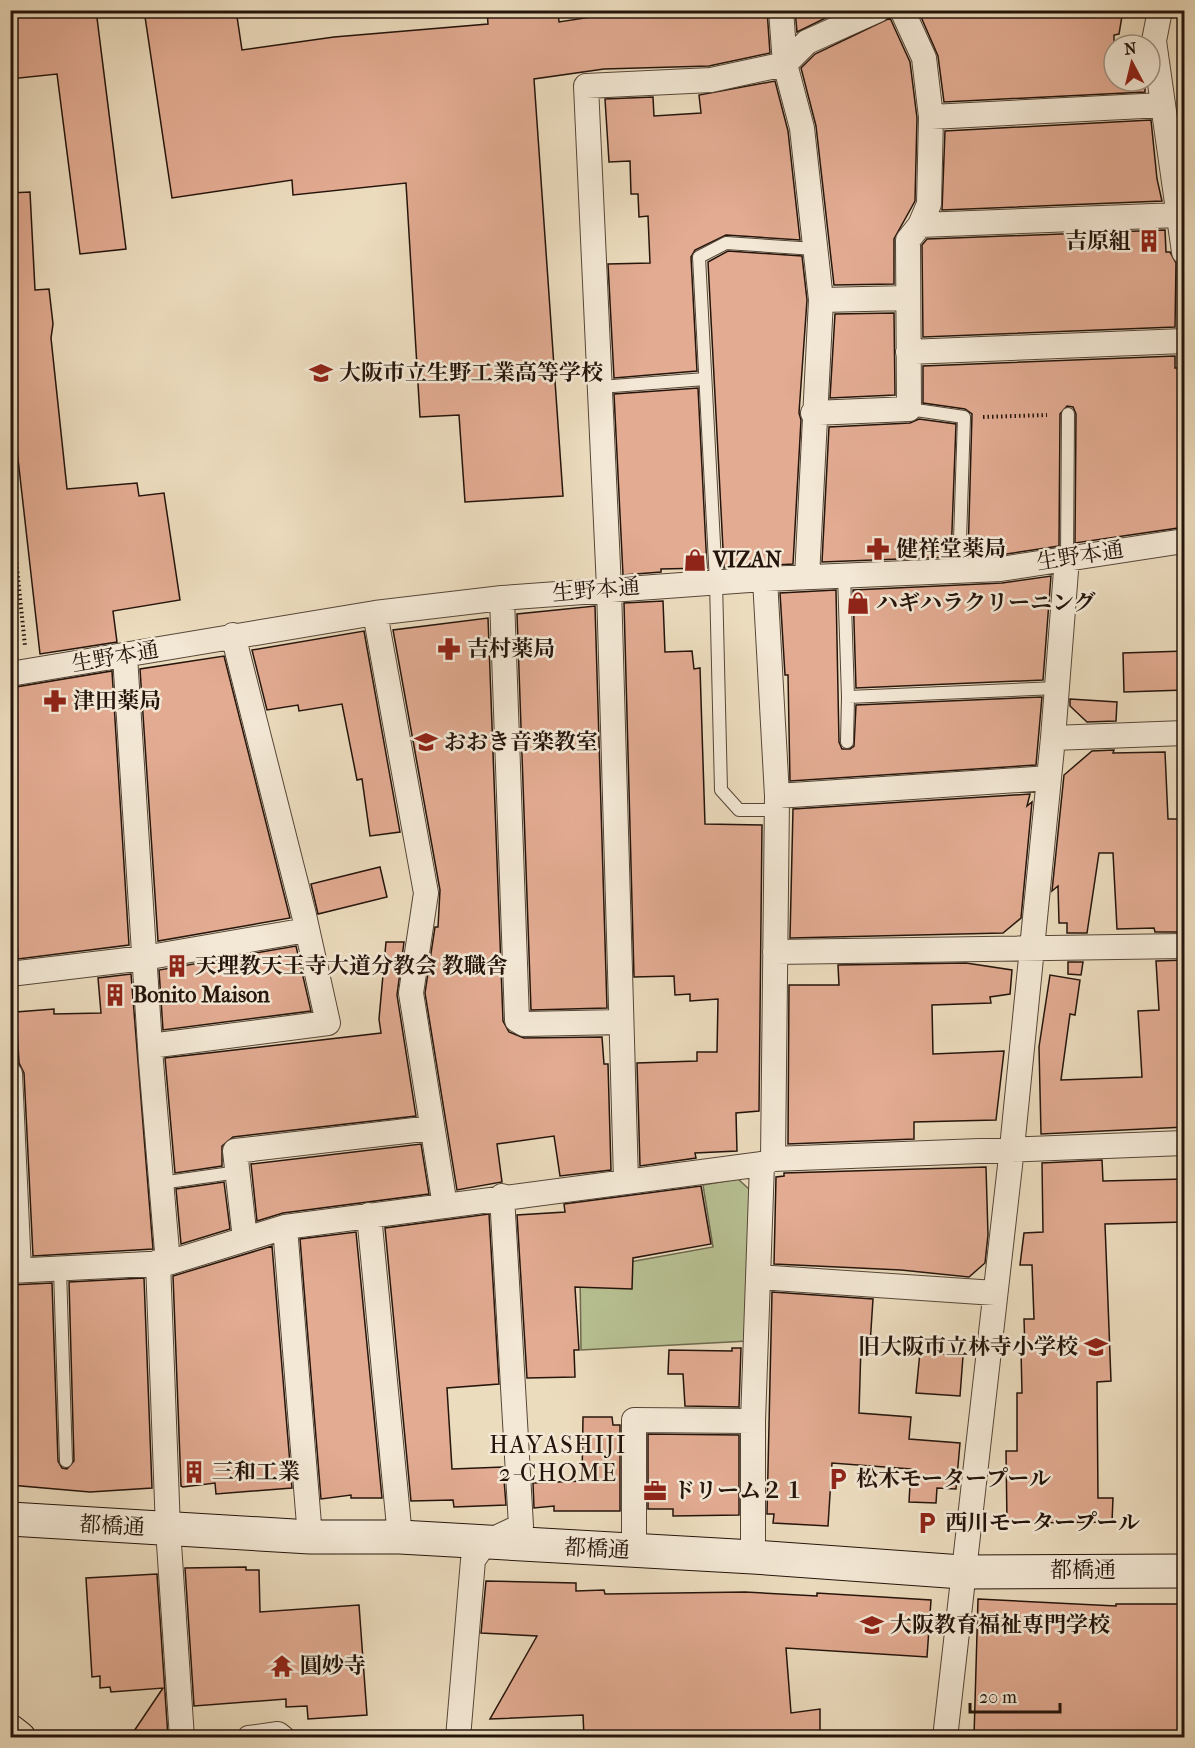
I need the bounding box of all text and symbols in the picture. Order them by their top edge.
north arrow [1102,33,1162,93]
text: N [1123,38,1138,59]
place label: 吉原組 [1065,228,1131,254]
building icon: 吉原組 [1136,228,1162,254]
school or university icon: 大阪市立生野工業高等学校 [308,360,334,386]
place label: 大阪市立生野工業高等学校 [339,360,603,386]
pharmacy icon: 健祥堂薬局 [865,536,891,562]
place label: 健祥堂薬局 [896,536,1006,562]
street label: 生野本通 [1035,536,1125,576]
shop icon: VIZAN [682,547,708,573]
place label: VIZAN [712,547,782,573]
street label: 生野本通 [551,573,641,607]
shop icon: ハギハラクリーニング [845,590,871,616]
place label: ハギハラクリーニング [876,590,1096,616]
pharmacy icon: 吉村薬局 [436,636,462,662]
place label: 吉村薬局 [467,636,555,662]
street label: 生野本通 [69,637,161,677]
pharmacy icon: 津田薬局 [42,688,68,714]
place label: 津田薬局 [73,688,161,714]
school or university icon: おおき音楽教室 [413,729,439,755]
place label: おおき音楽教室 [444,729,598,755]
building icon: 天理教天王寺大道分教会 教職舎 [164,953,190,979]
place label: 天理教天王寺大道分教会 教職舎 [195,953,508,979]
building icon: Bonito Maison [102,982,128,1008]
place label: Bonito Maison [133,982,270,1008]
place label: 旧大阪市立林寺小学校 [858,1334,1078,1360]
school or university icon: 旧大阪市立林寺小学校 [1083,1334,1109,1360]
district label: HAYASHIJI 2-CHOME [489,1431,627,1487]
building icon: 三和工業 [181,1459,207,1485]
place label: 三和工業 [212,1459,300,1485]
parking icon: 松木モータープール [825,1466,851,1492]
place label: 松木モータープール [856,1466,1051,1492]
office icon: ドリーム２１ [642,1478,668,1504]
place label: ドリーム２１ [673,1478,805,1504]
parking icon: 西川モータープール [914,1510,940,1536]
place label: 西川モータープール [945,1510,1140,1536]
street label: 都橋通 [78,1511,146,1541]
street label: 都橋通 [563,1534,631,1564]
street label: 都橋通 [1050,1557,1116,1583]
school or university icon: 大阪教育福祉専門学校 [859,1612,885,1638]
place label: 大阪教育福祉専門学校 [890,1612,1110,1638]
temple icon: 圓妙寺 [269,1653,295,1679]
place label: 圓妙寺 [300,1653,366,1679]
scale bar [970,1676,1060,1714]
text: 20 m [979,1687,1017,1708]

